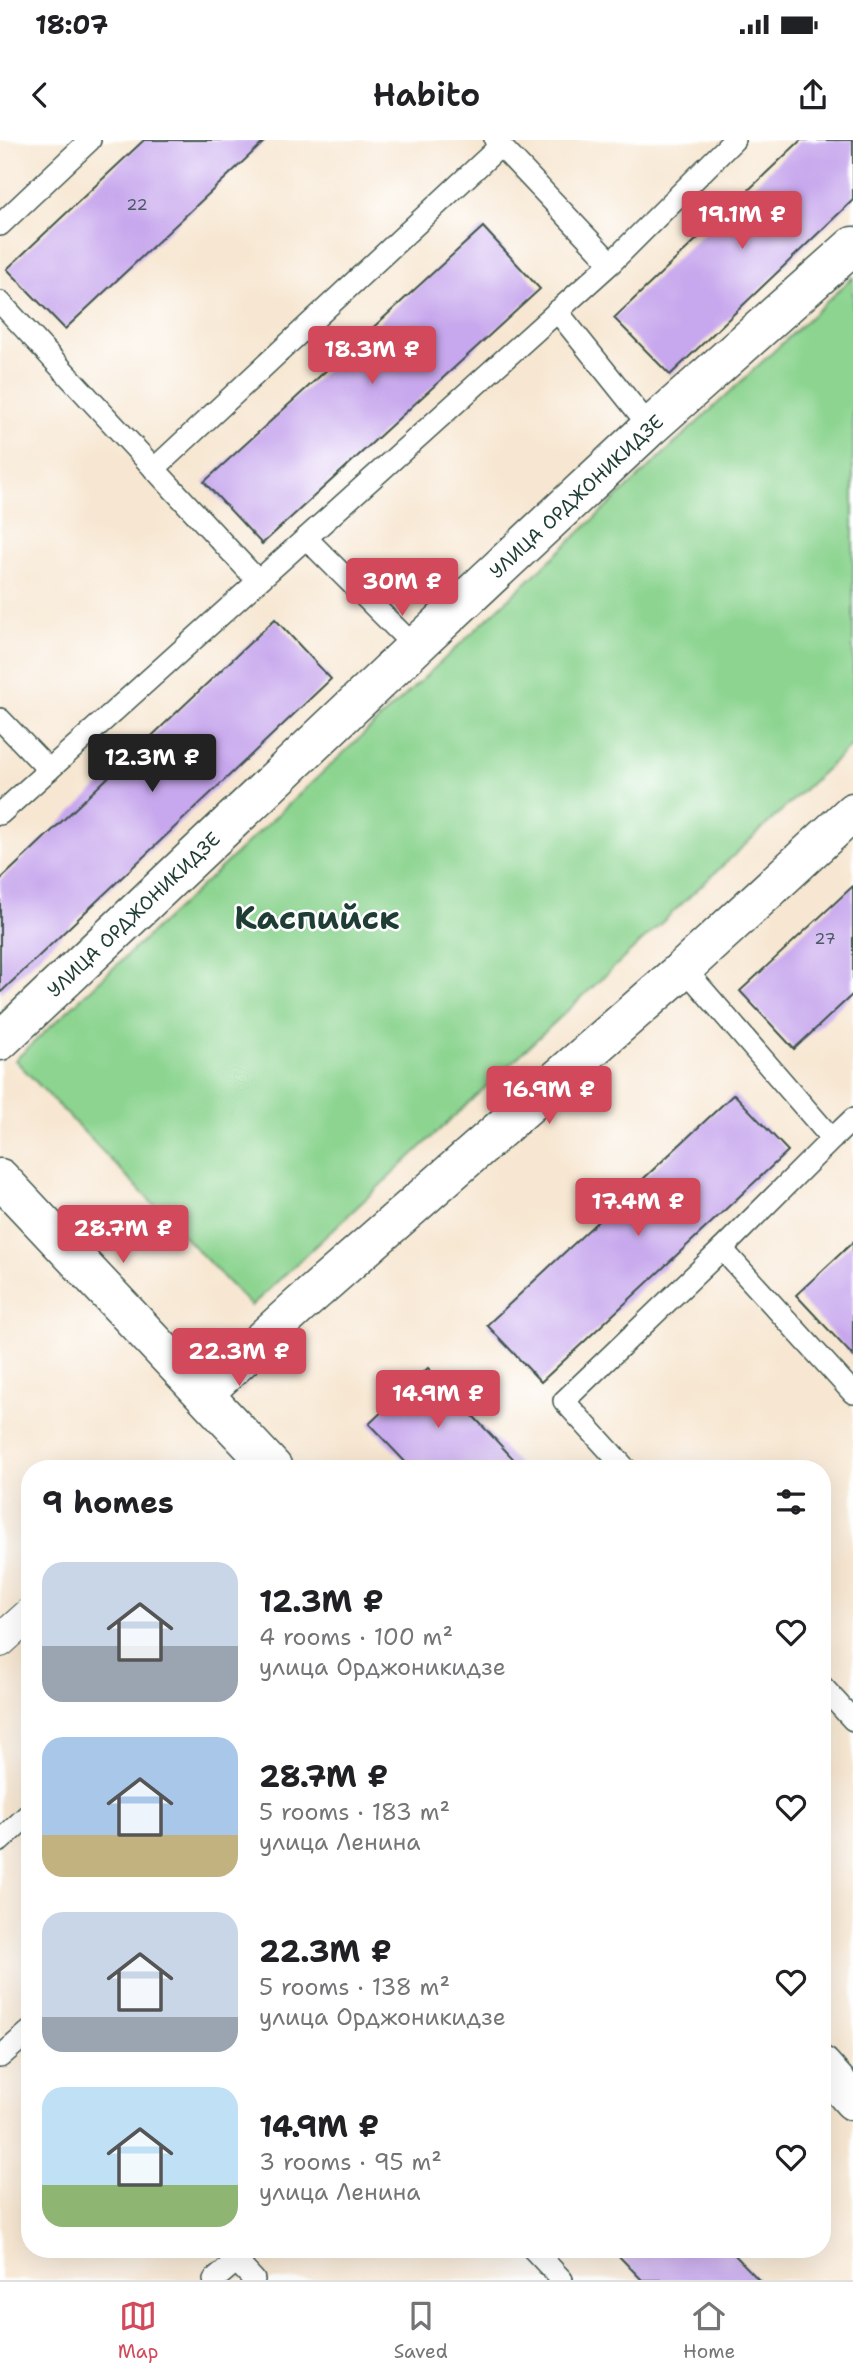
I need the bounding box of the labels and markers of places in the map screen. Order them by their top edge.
pin: 19.1M ₽ [677,192,807,251]
pin: 18.3M ₽ [307,327,437,386]
pin: 30M ₽ [353,559,451,618]
pin: 12.3M ₽ [87,734,217,794]
pin: 16.9M ₽ [484,1066,614,1126]
pin: 17.4M ₽ [573,1178,703,1238]
pin: 28.7M ₽ [58,1206,188,1265]
pin: 22.3M ₽ [174,1328,304,1388]
pin: 14.9M ₽ [373,1370,503,1430]

